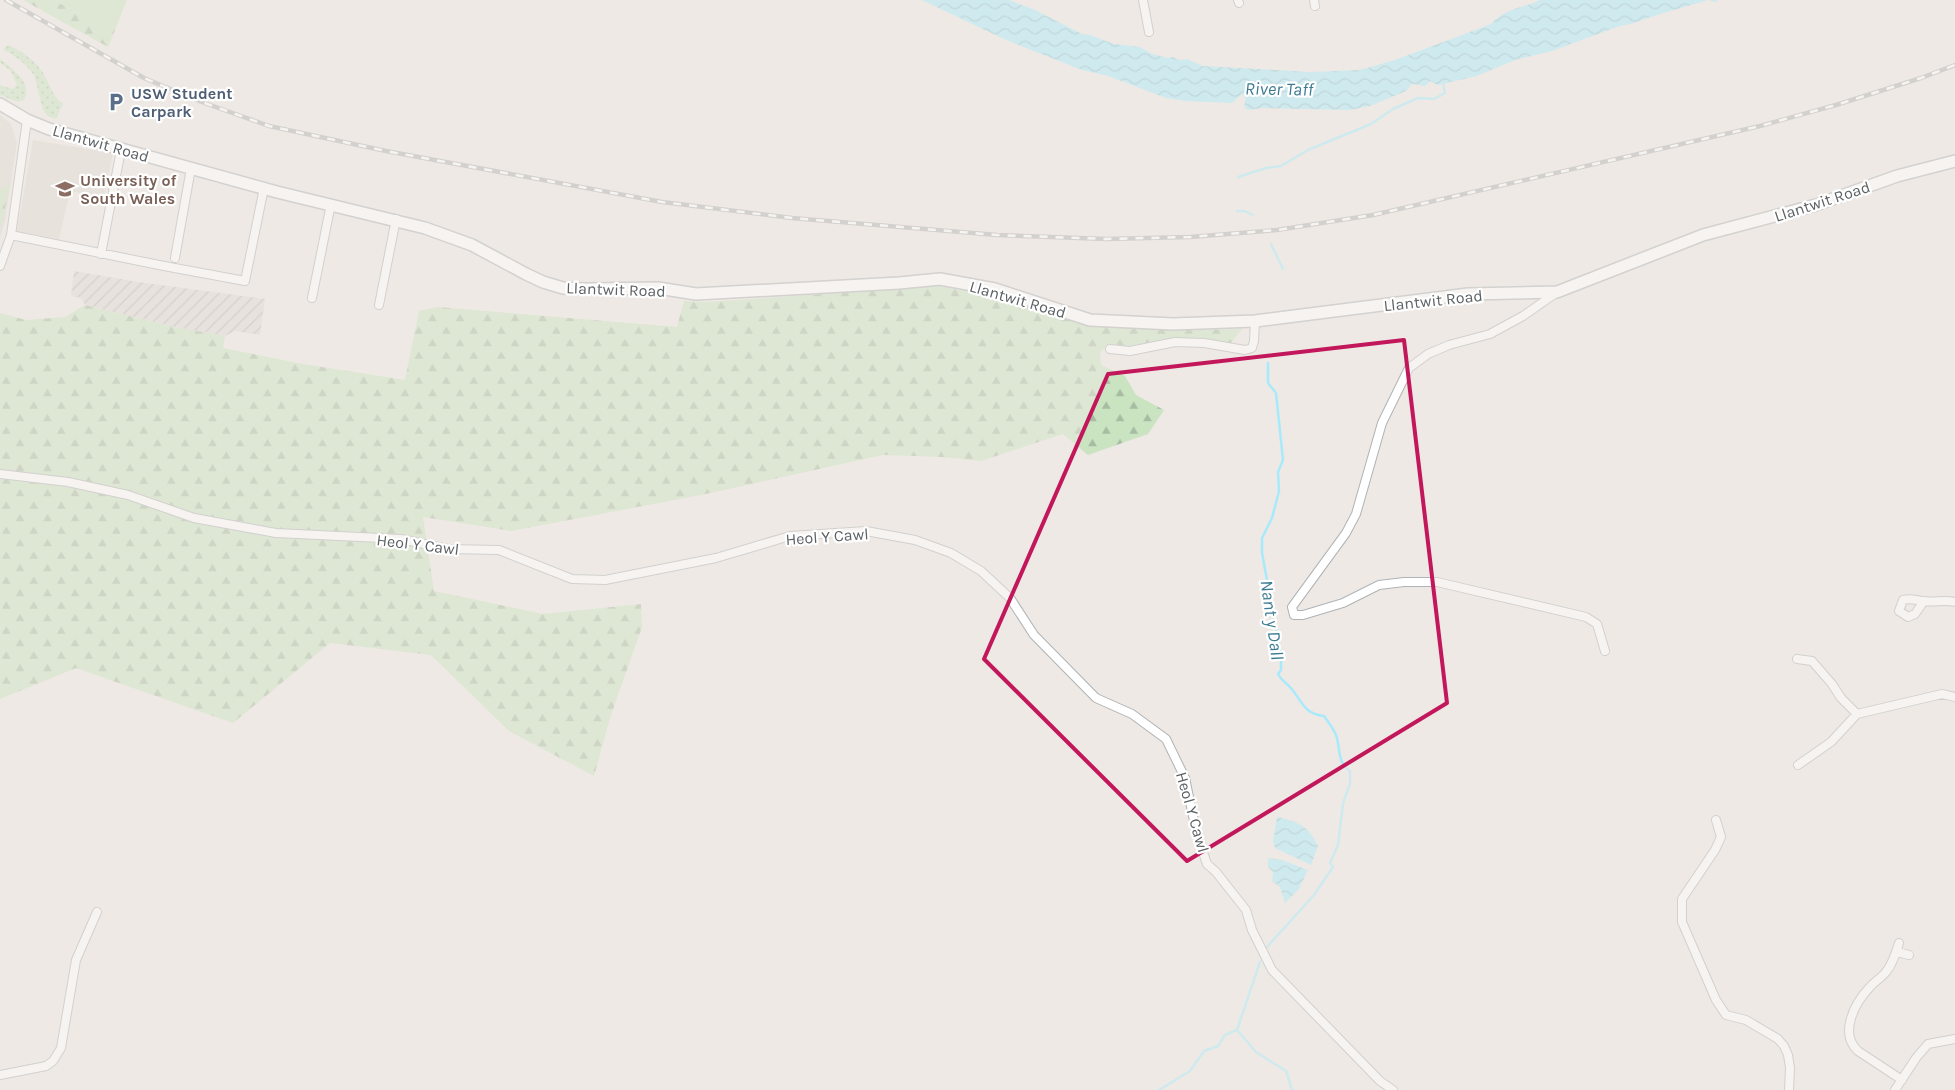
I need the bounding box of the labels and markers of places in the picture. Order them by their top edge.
place label: USW Student Carpark [131,84,233,121]
parking icon: USW Student Carpark [105,91,127,113]
place label: University of South Wales [80,171,176,208]
school or university icon: University of South Wales [54,178,76,200]

